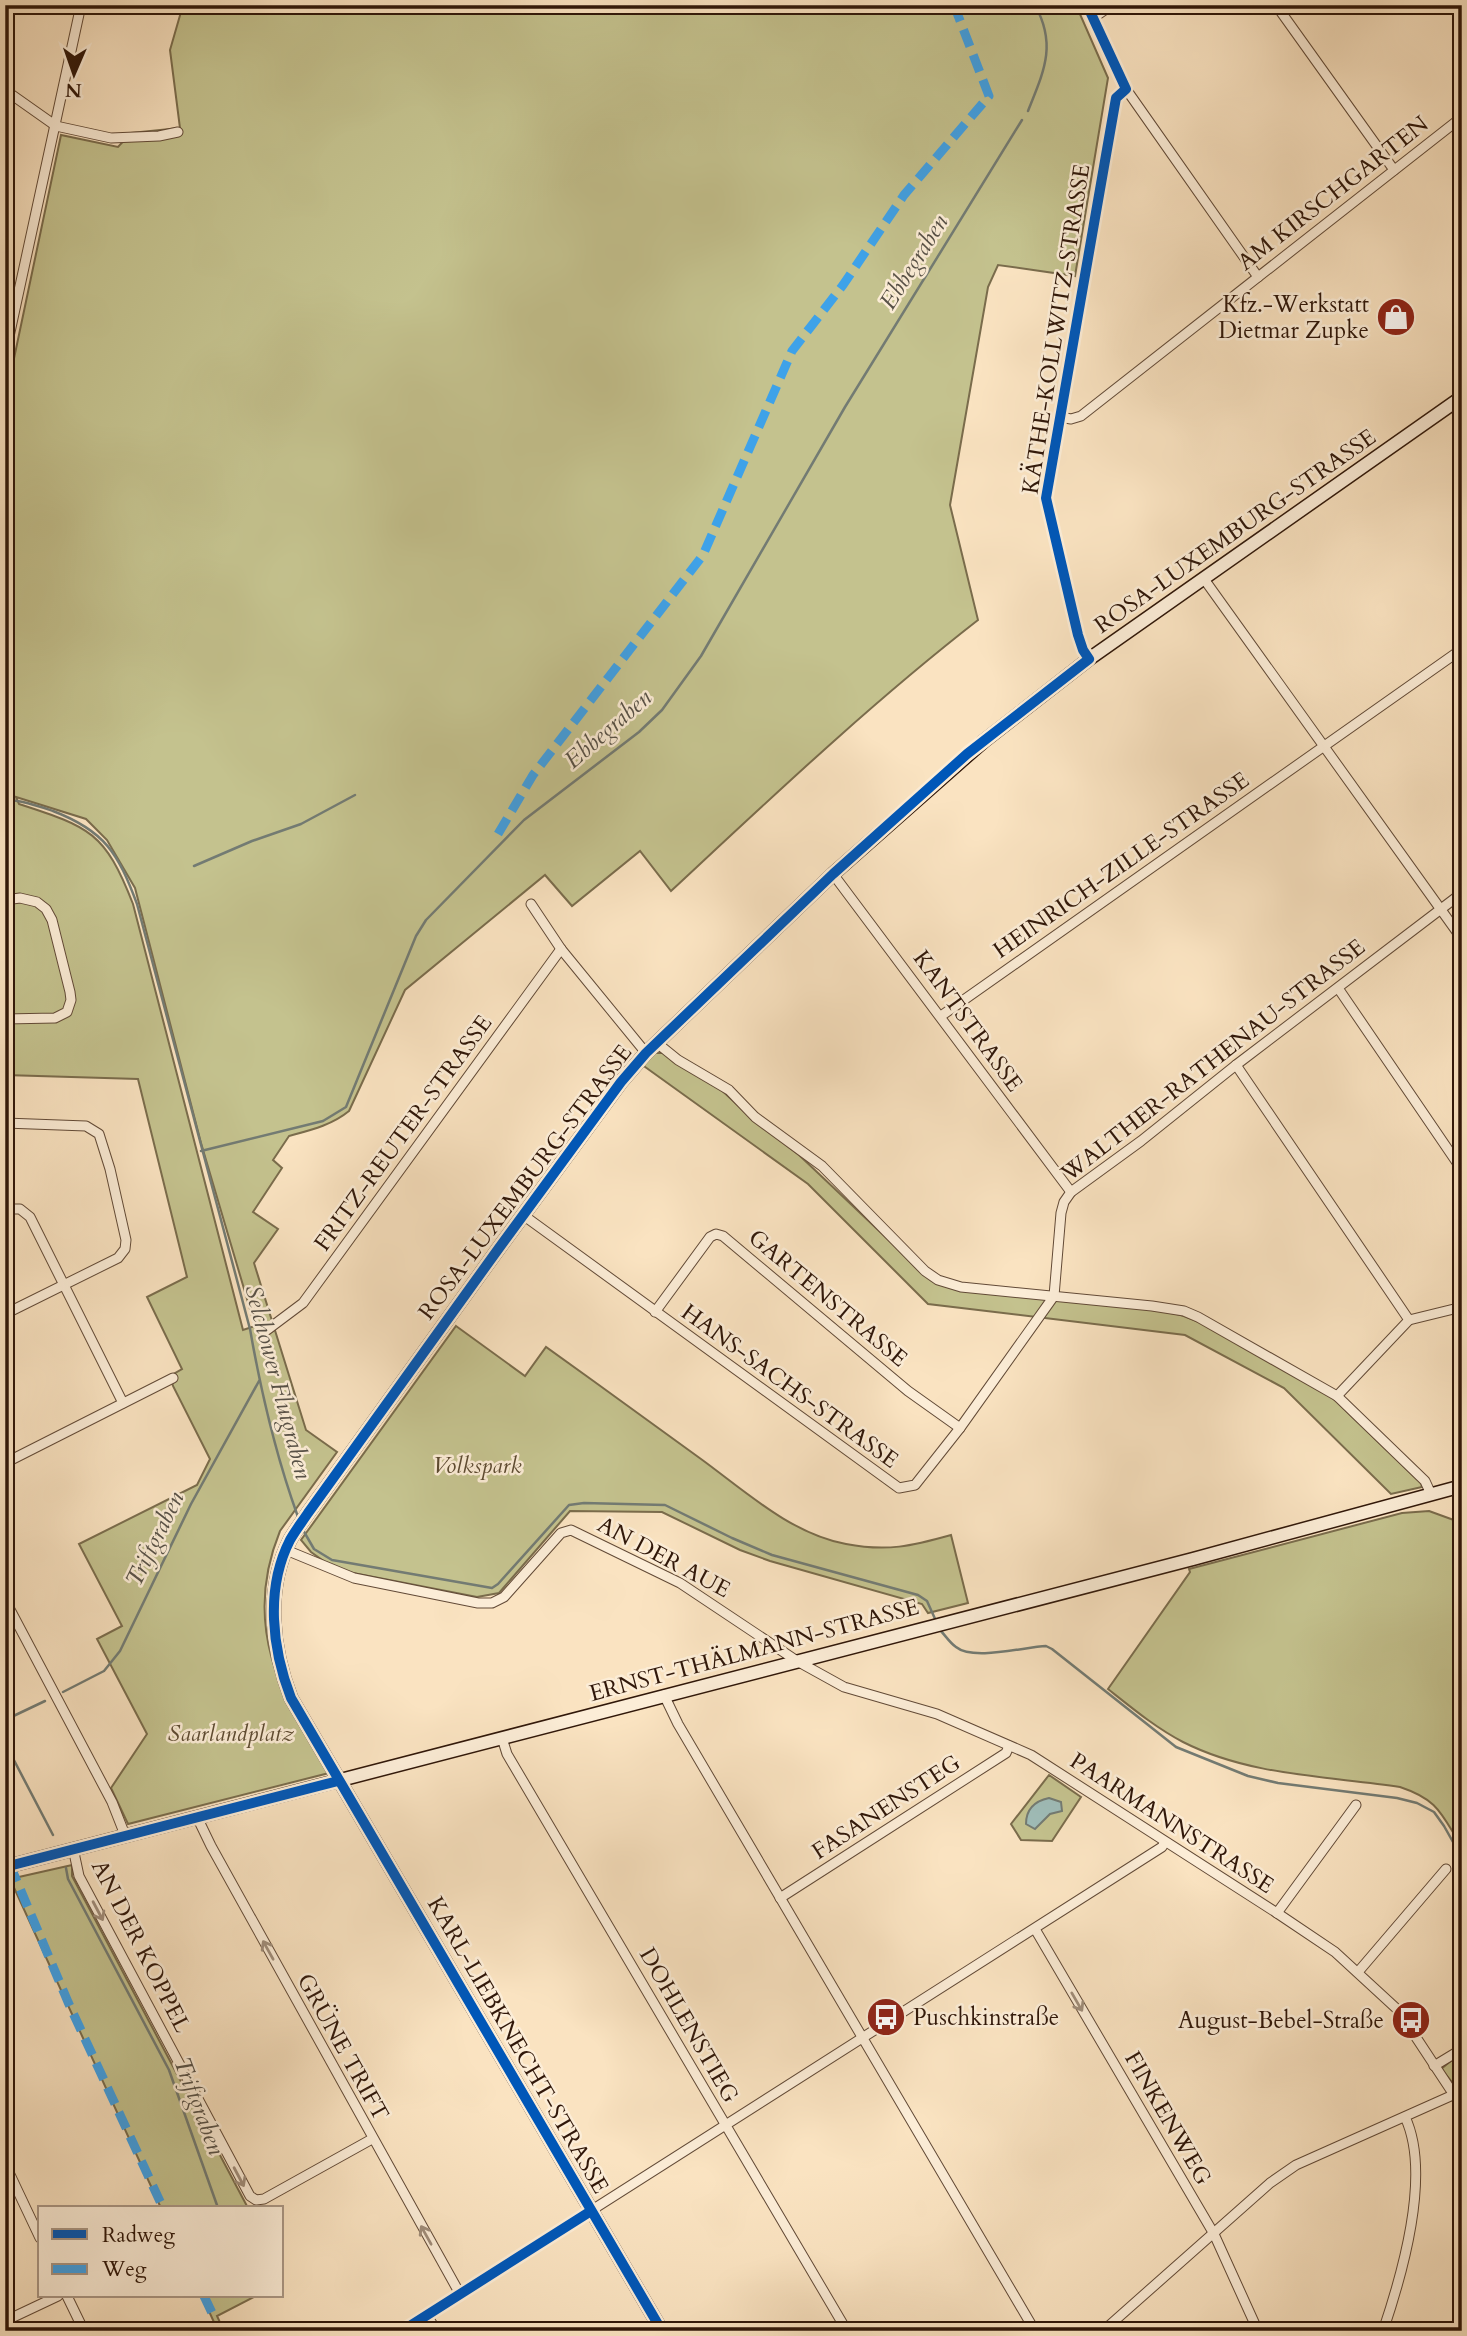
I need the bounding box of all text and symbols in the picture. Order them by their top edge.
north arrow [38,38,108,108]
text: N [64,77,82,103]
street label: AM KIRSCHGARTEN [1231,108,1435,277]
street label: KÄTHE-KOLLWITZ-STRASSE [1015,162,1097,496]
water label: Ebbegraben [872,208,956,316]
place label: Kfz.-Werkstatt Dietmar Zupke [1218,289,1369,346]
shop icon: Kfz.-Werkstatt Dietmar Zupke [1375,296,1417,338]
street label: ROSA-LUXEMBURG-STRASSE [1088,422,1382,640]
water label: Ebbegraben [557,682,659,776]
street label: HEINRICH-ZILLE-STRASSE [987,764,1255,966]
street label: WALTHER-RATHENAU-STRASSE [1054,932,1371,1189]
street label: KANTSTRASSE [906,944,1030,1098]
street label: FRITZ-REUTER-STRASSE [307,1009,499,1257]
street label: ROSA-LUXEMBURG-STRASSE [411,1038,639,1326]
street label: GARTENSTRASSE [742,1222,914,1374]
water label: Selchower Flutgraben [236,1281,320,1483]
street label: HANS-SACHS-STRASSE [675,1297,905,1475]
park label: Volkspark [432,1450,522,1481]
water label: Triftgraben [118,1486,192,1592]
street label: AN DER AUE [592,1509,736,1605]
street label: ERNST-THÄLMANN-STRASSE [586,1591,922,1709]
park label: Saarlandplatz [168,1718,294,1749]
street label: PAARMANNSTRASSE [1064,1745,1280,1901]
street label: FASANENSTEG [806,1747,966,1867]
street label: AN DER KOPPEL [84,1855,198,2038]
street label: KARL-LIEBKNECHT-STRASSE [420,1891,616,2199]
one-way arrow [92,1900,105,1921]
one-way arrow [261,1941,275,1961]
street label: DOHLENSTIEG [632,1942,746,2108]
street label: GRÜNE TRIFT [290,1968,396,2126]
one-way arrow [1070,1991,1084,2011]
bus stop icon: Puschkinstraße [865,1996,907,2038]
bus stop icon: August-Bebel-Straße [1390,1999,1432,2041]
place label: Puschkinstraße [913,2002,1059,2033]
place label: August-Bebel-Straße [1178,2005,1384,2036]
street label: FINKENWEG [1117,2046,1219,2190]
water label: Triftgraben [165,2052,233,2160]
one-way arrow [233,2166,247,2186]
legend [38,2206,284,2298]
text: Radweg [102,2221,175,2250]
one-way arrow [419,2225,433,2245]
text: Weg [101,2255,147,2284]

